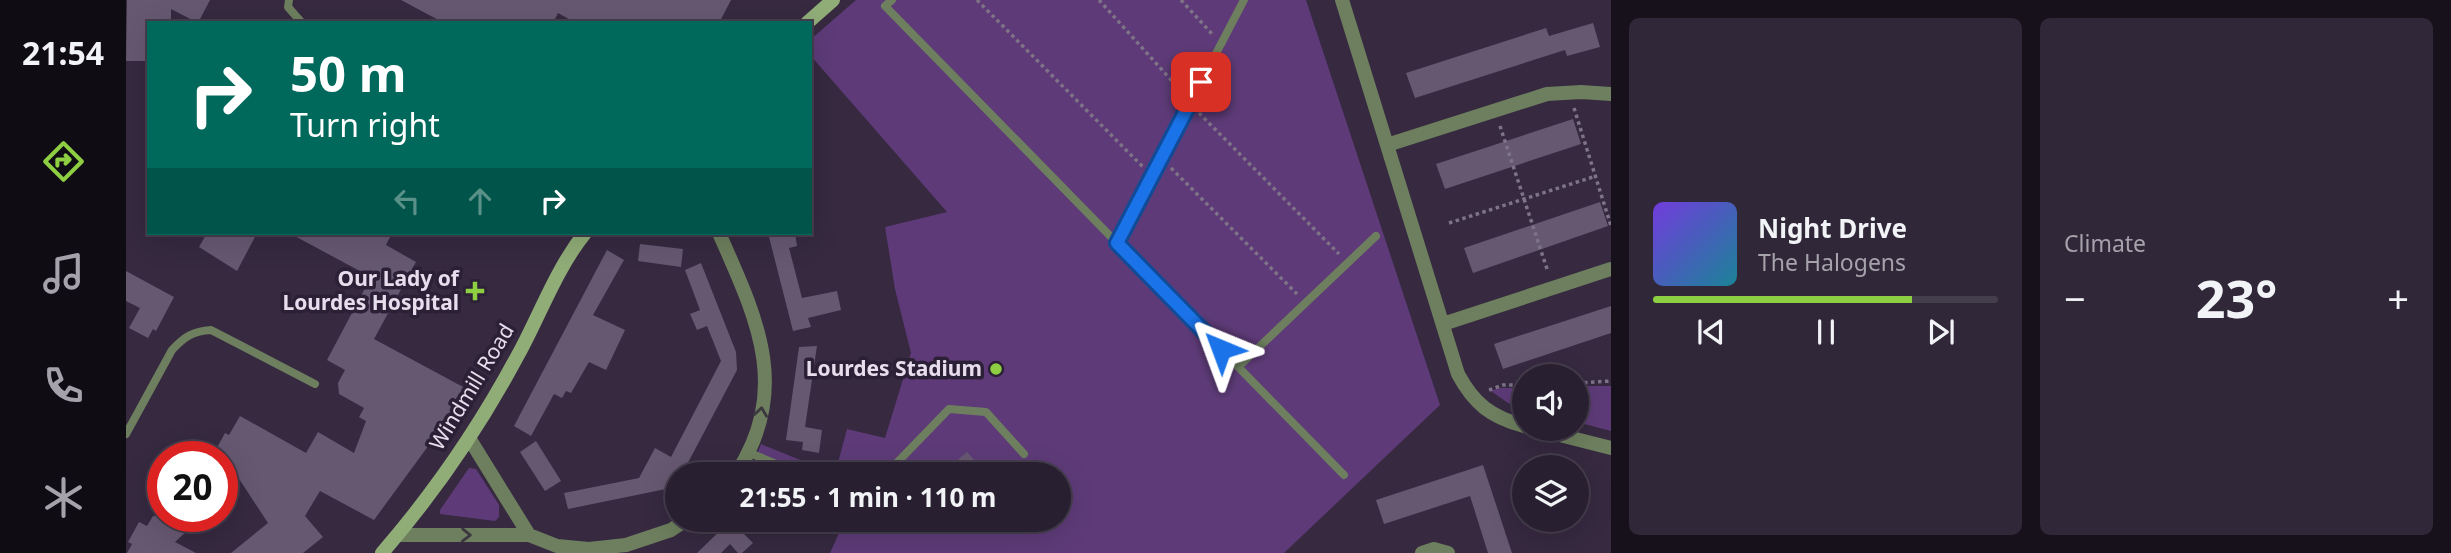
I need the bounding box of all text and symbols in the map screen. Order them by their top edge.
text: 21:54 [22,31,104,74]
text: 50 m [290,40,407,106]
icon: right [175,49,266,140]
pin [1171,52,1231,112]
icon: arrive [1182,63,1220,101]
text: Turn right [290,103,440,146]
icon: directions [39,137,88,186]
icon: left [388,182,426,220]
icon: ahead [461,182,499,220]
icon: right [534,182,572,220]
text: Night Drive [1758,210,1907,246]
text: Climate [2064,227,2146,259]
text: The Halogens [1758,246,1906,278]
icon: music [39,249,88,298]
text: 23° [2196,262,2277,333]
place label: Our Lady of Lourdes Hospital [282,264,461,316]
text: − [2064,272,2086,324]
text: + [2387,272,2409,324]
marker: Our Lady of Lourdes Hospital [465,281,485,301]
position arrow [1184,312,1258,386]
icon: previous [1692,313,1730,351]
icon: pause [1807,313,1845,351]
icon: next [1922,313,1960,351]
street label: Windmill Road [422,318,520,455]
place label: Lourdes Stadium [806,354,982,382]
icon: phone [39,361,88,410]
marker: Lourdes Stadium [988,361,1004,377]
map controls [1512,364,1589,532]
button: sound [1512,364,1589,441]
one-way arrow [754,406,769,418]
speed limit sign: 20 [147,441,238,532]
button: layers [1512,455,1589,532]
icon: climate [39,473,88,522]
text: 21:55 · 1 min · 110 m [740,479,996,515]
one-way arrow [461,527,472,543]

